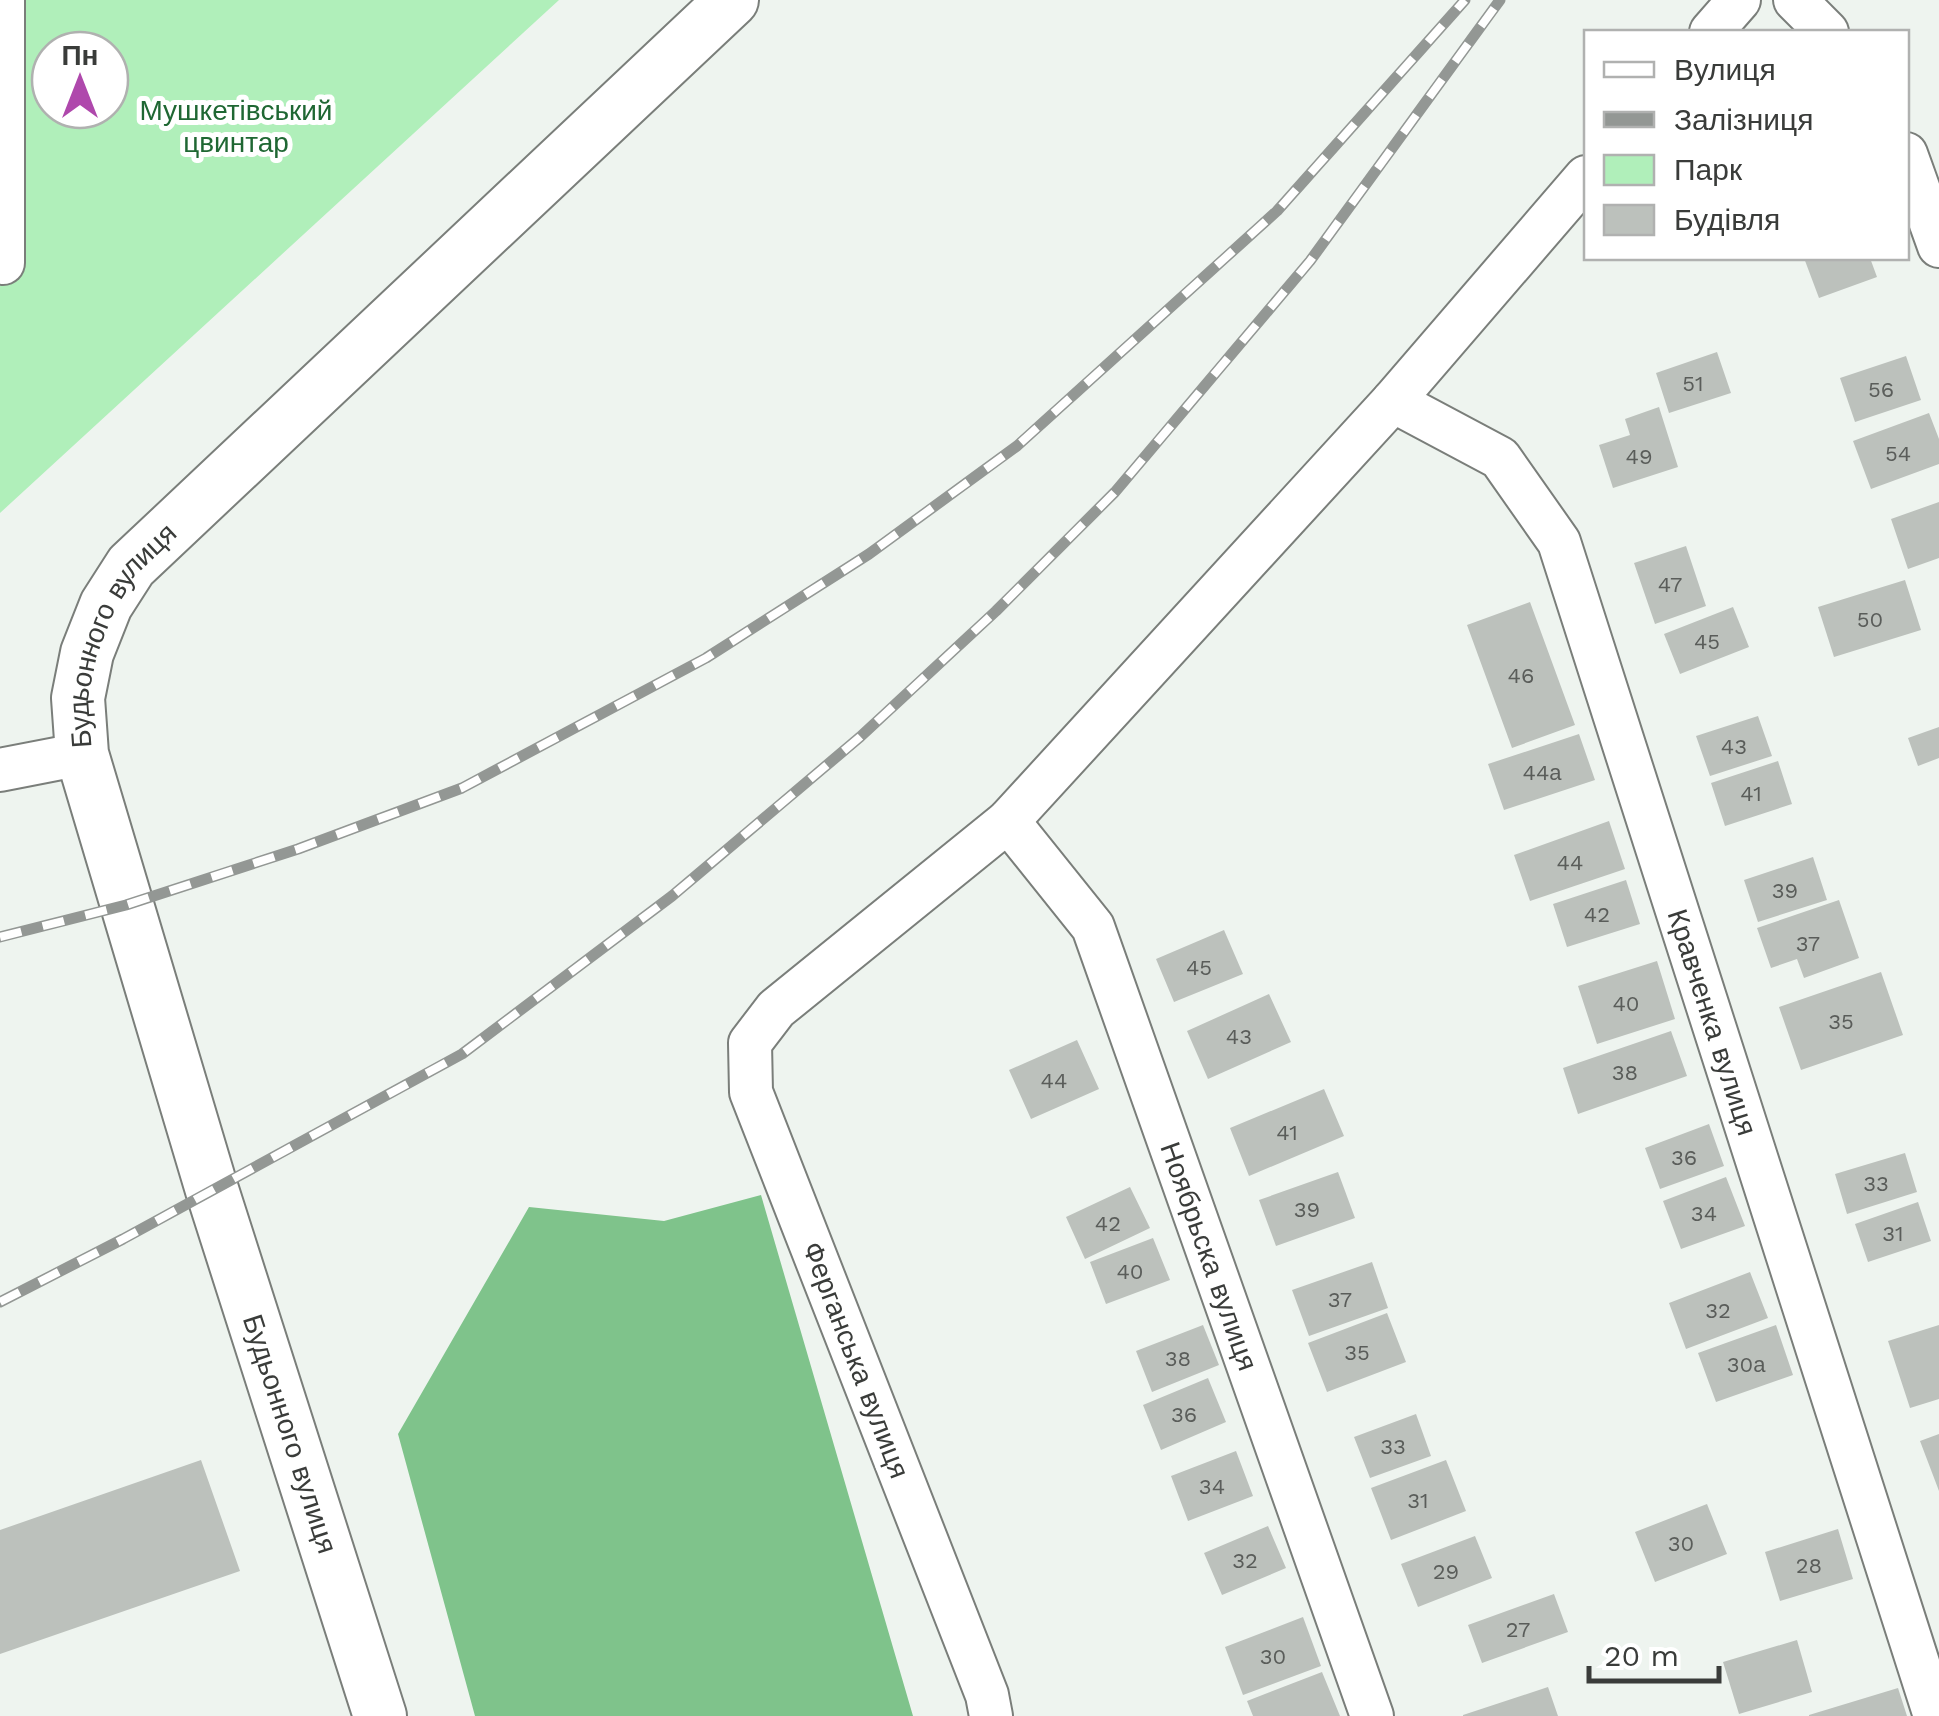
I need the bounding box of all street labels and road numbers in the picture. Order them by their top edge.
street label: Будьонного вулиця [61,516,183,749]
street label: Кравченка вулиця [1661,905,1764,1139]
street label: Ноябрьска вулиця [1154,1137,1265,1375]
street label: Ферганська вулиця [796,1237,916,1483]
street label: Будьонного вулиця [236,1310,344,1558]

